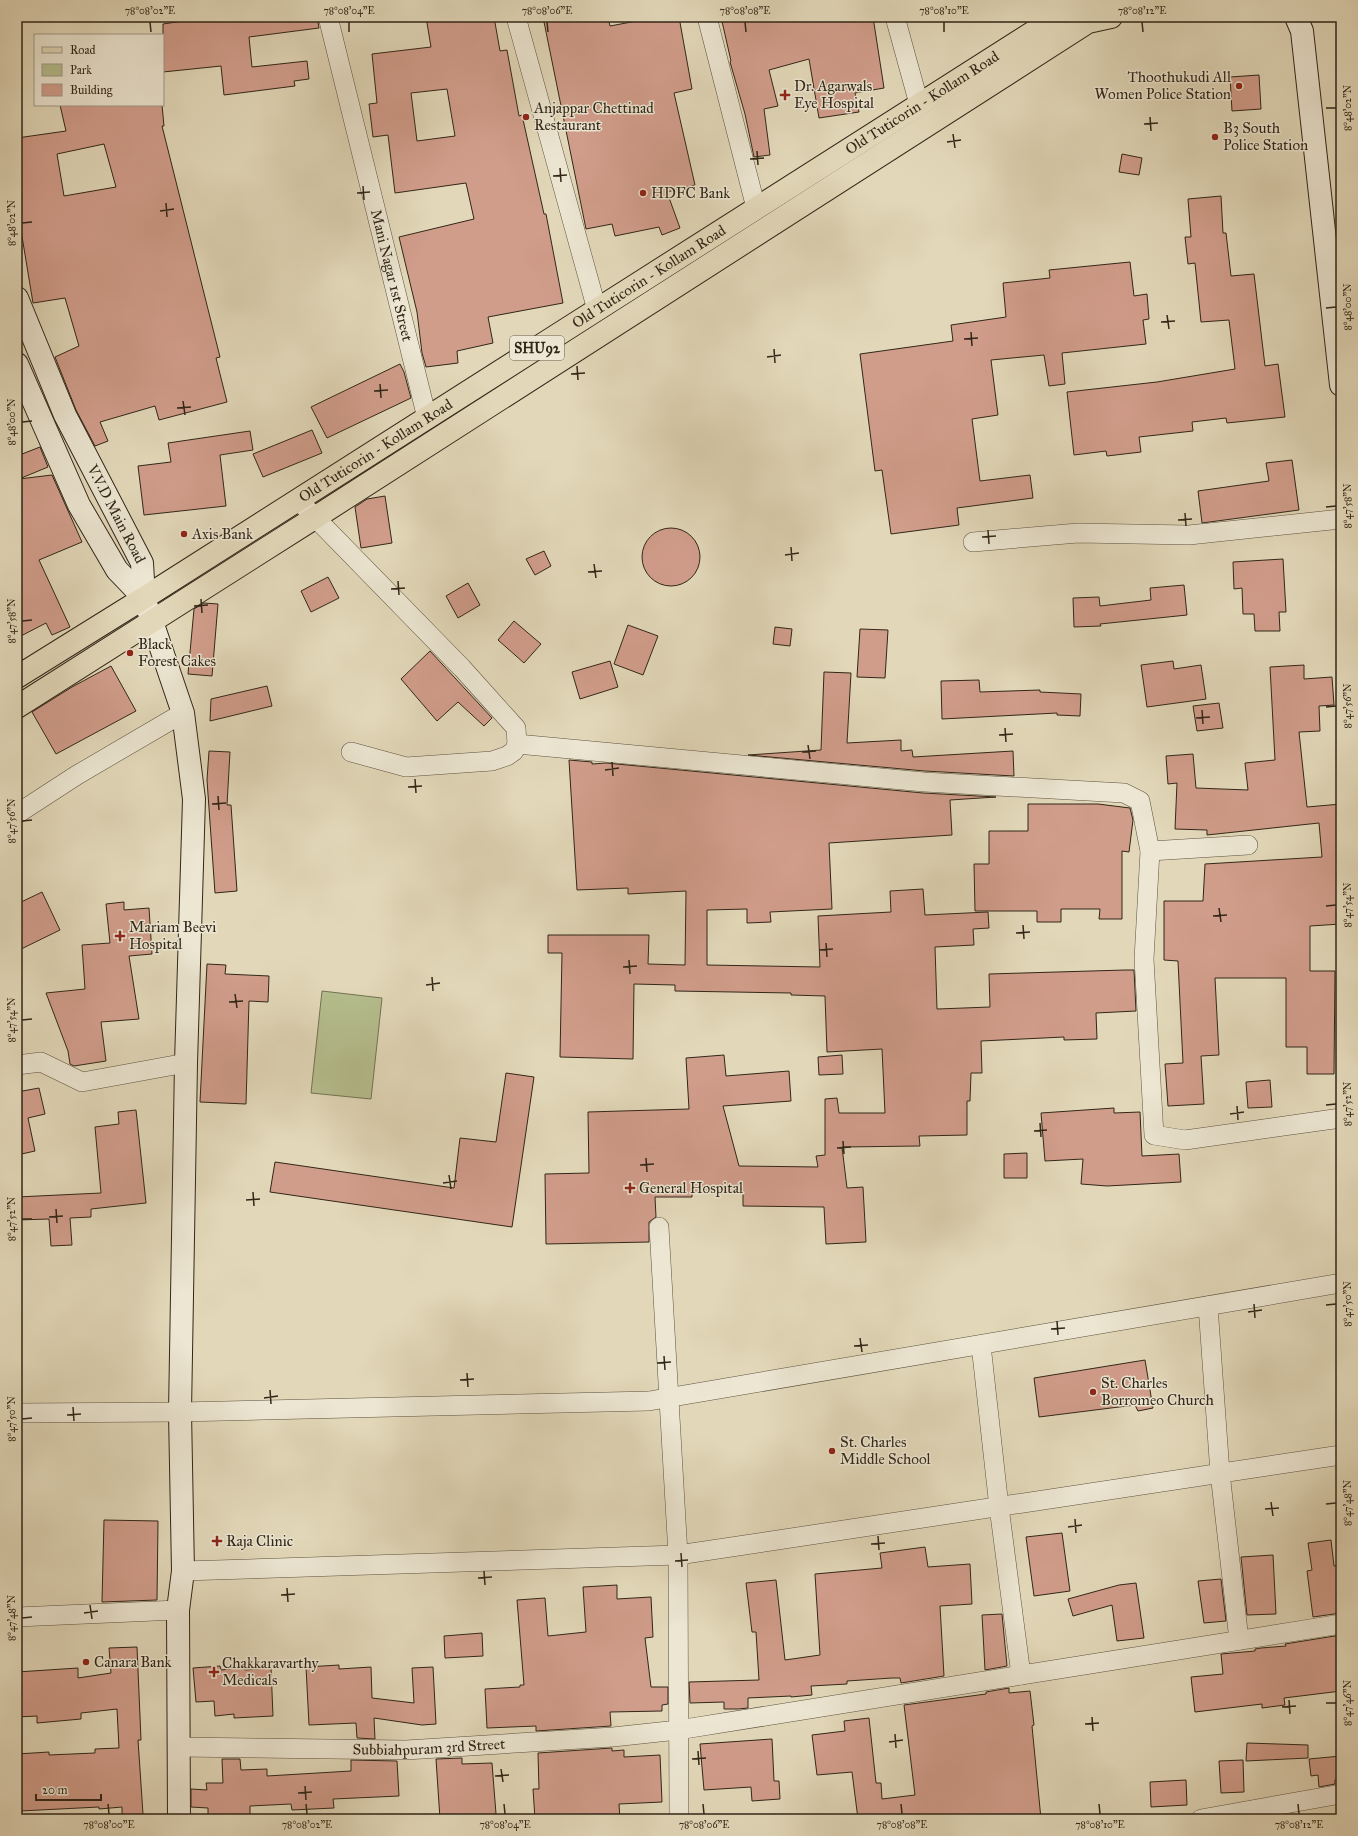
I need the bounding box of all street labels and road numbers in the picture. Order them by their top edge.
street label: Old Tuticorin - Kollam Road [842,47,1003,158]
street label: Mani Nagar 1st Street [367,207,417,344]
street label: Old Tuticorin - Kollam Road [569,221,729,332]
road number: SHU92 [510,336,564,360]
street label: Old Tuticorin - Kollam Road [295,395,456,506]
street label: V.V.D Main Road [83,461,150,567]
street label: Subbiahpuram 3rd Street [352,1735,507,1759]

